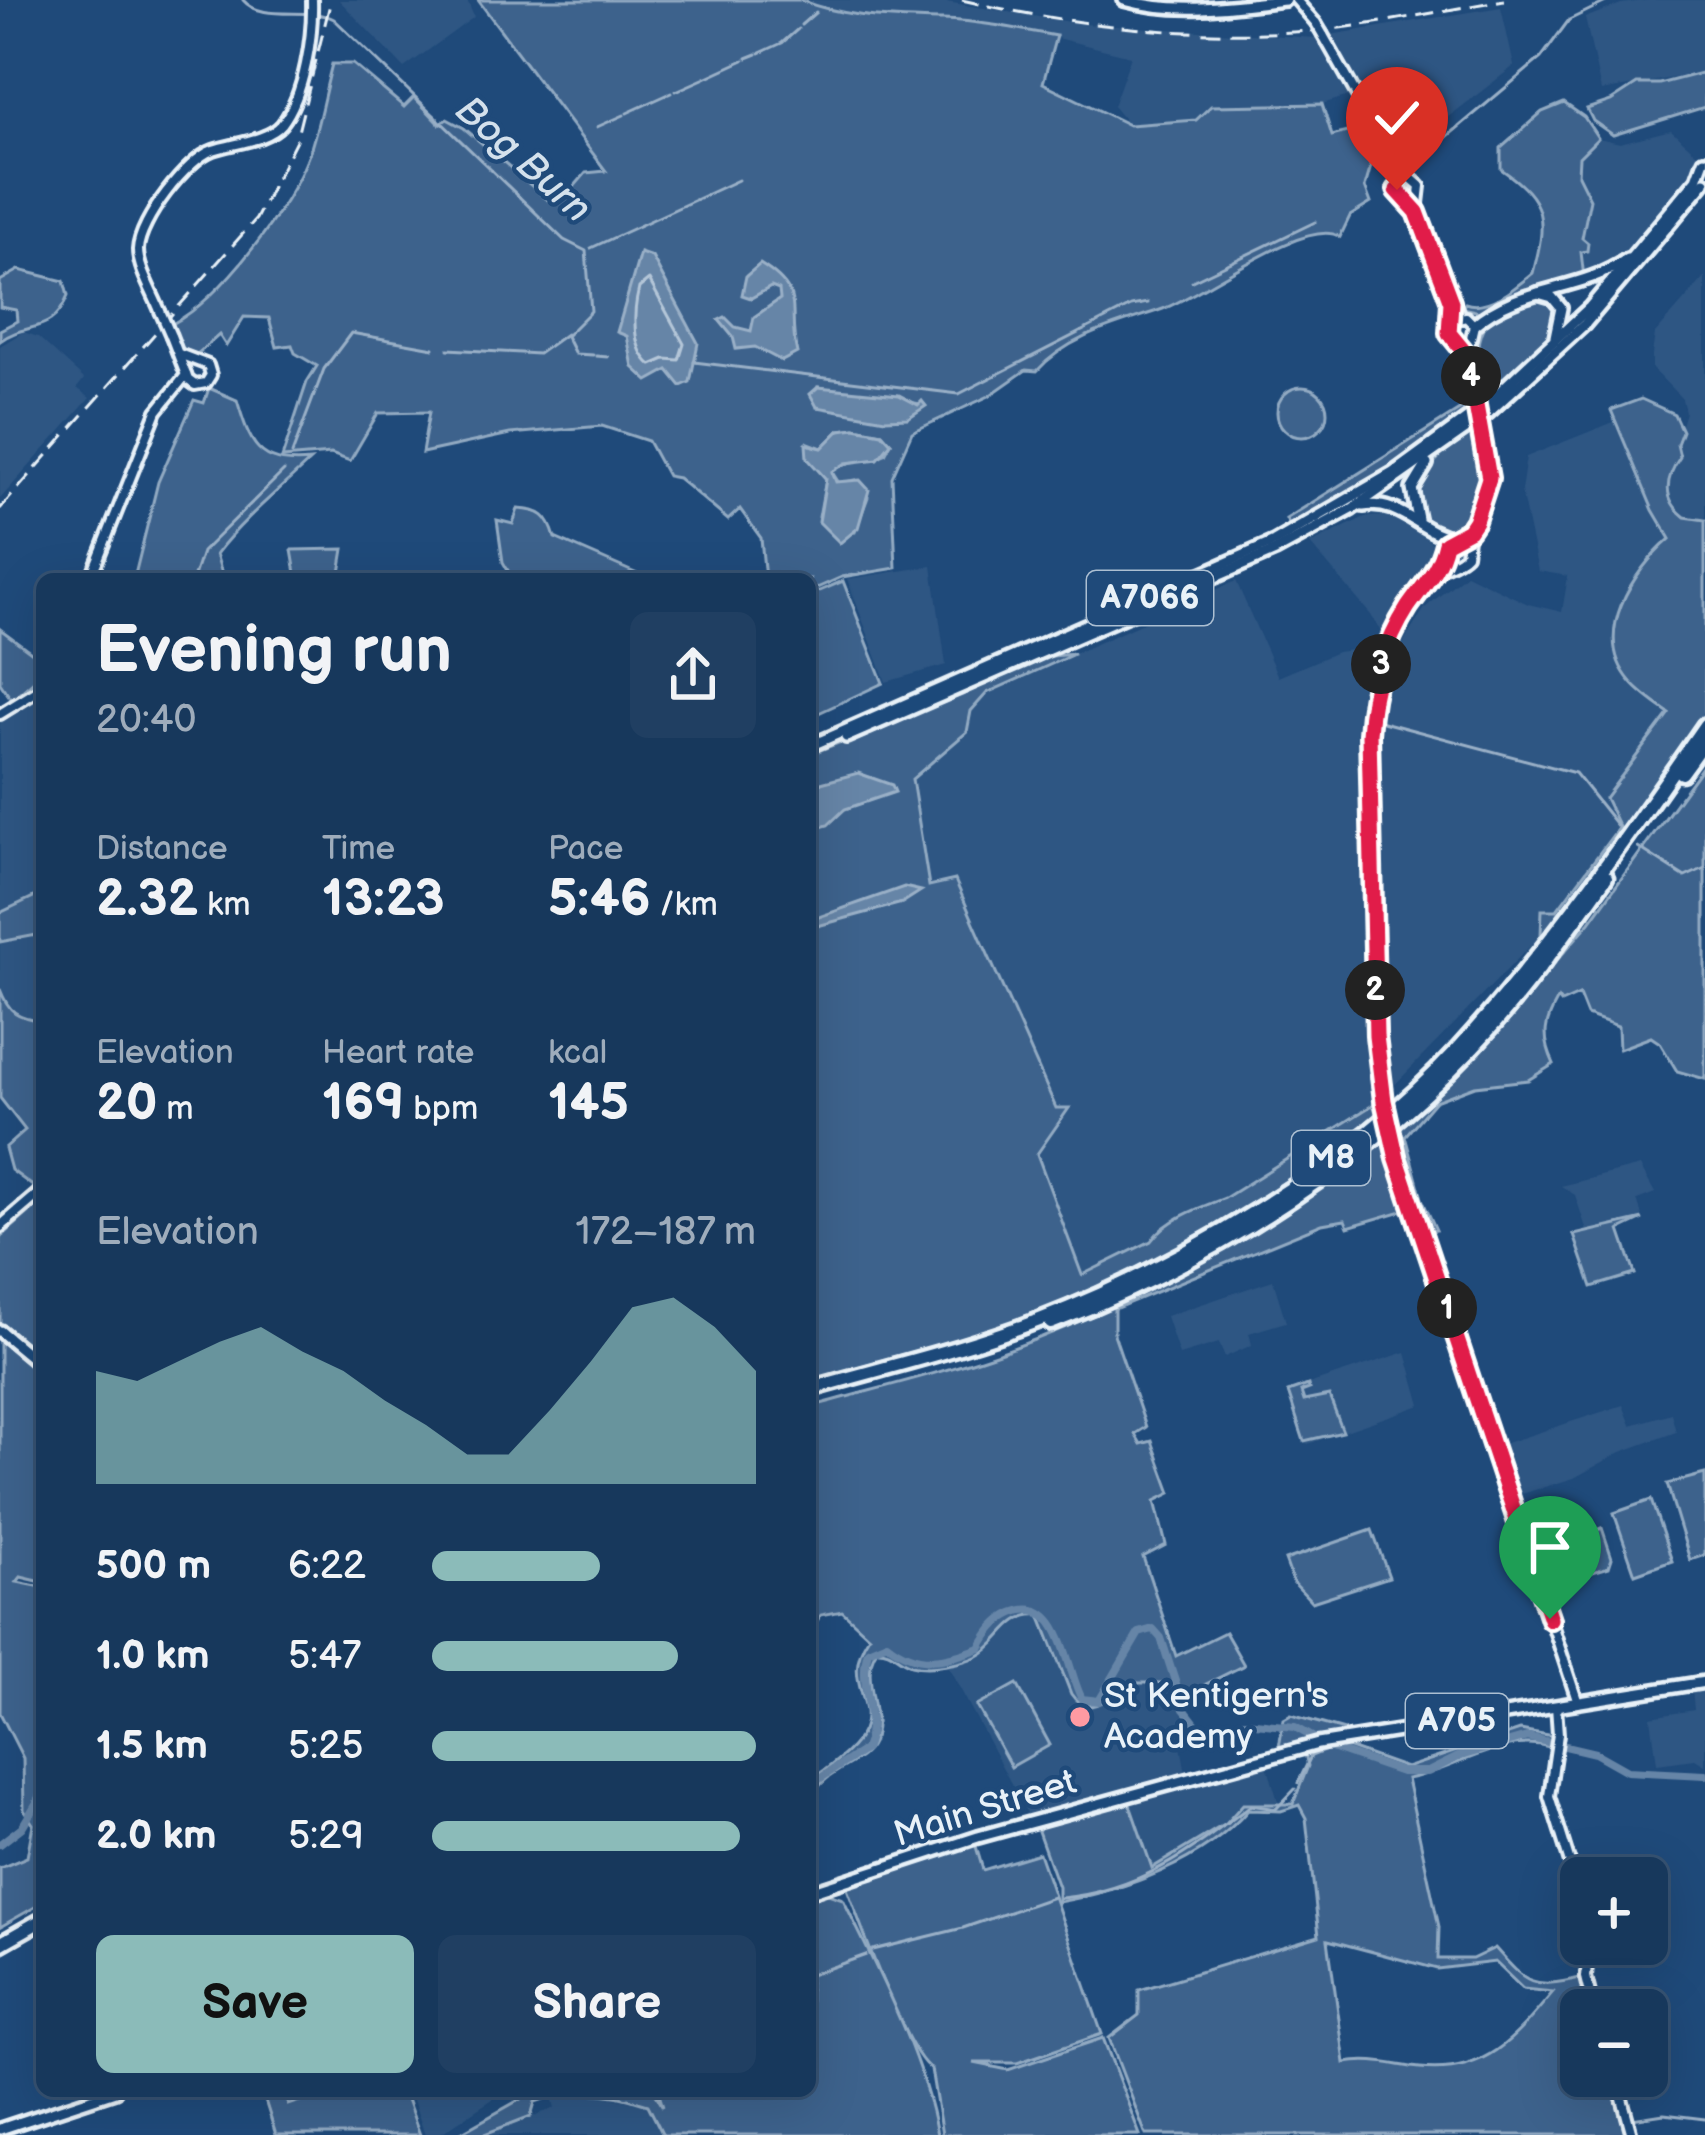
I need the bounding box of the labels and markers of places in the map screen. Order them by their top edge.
pin [1346,67,1448,190]
pin: 4 [1441,346,1501,406]
pin: 3 [1351,634,1411,694]
pin: 2 [1345,960,1405,1020]
pin: 1 [1417,1278,1477,1338]
pin [1499,1496,1601,1619]
place label: St Kentigern's Academy [1104,1675,1329,1759]
marker: St Kentigern's Academy [1067,1704,1093,1730]

